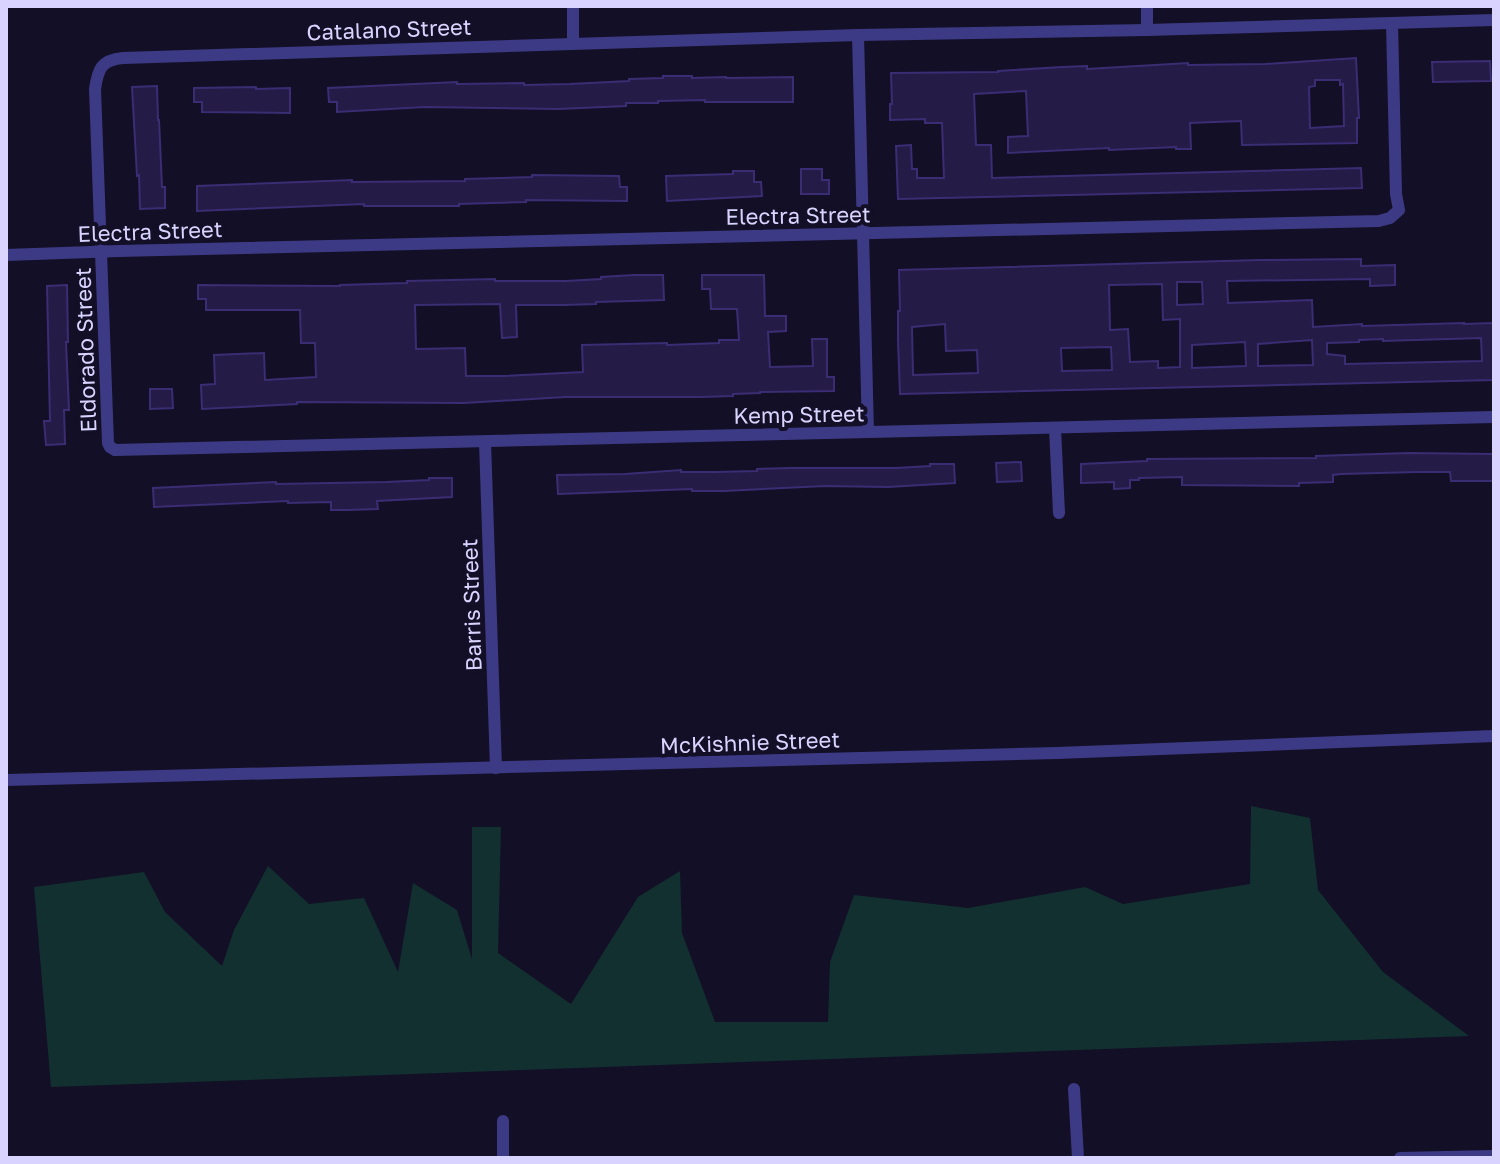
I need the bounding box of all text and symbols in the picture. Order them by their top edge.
street label: Catalano Street [306,13,472,45]
street label: Electra Street [725,200,871,230]
street label: Electra Street [77,215,223,247]
street label: Eldorado Street [69,267,101,433]
street label: Kemp Street [733,399,865,429]
street label: Barris Street [455,538,487,672]
street label: McKishnie Street [660,725,840,759]

